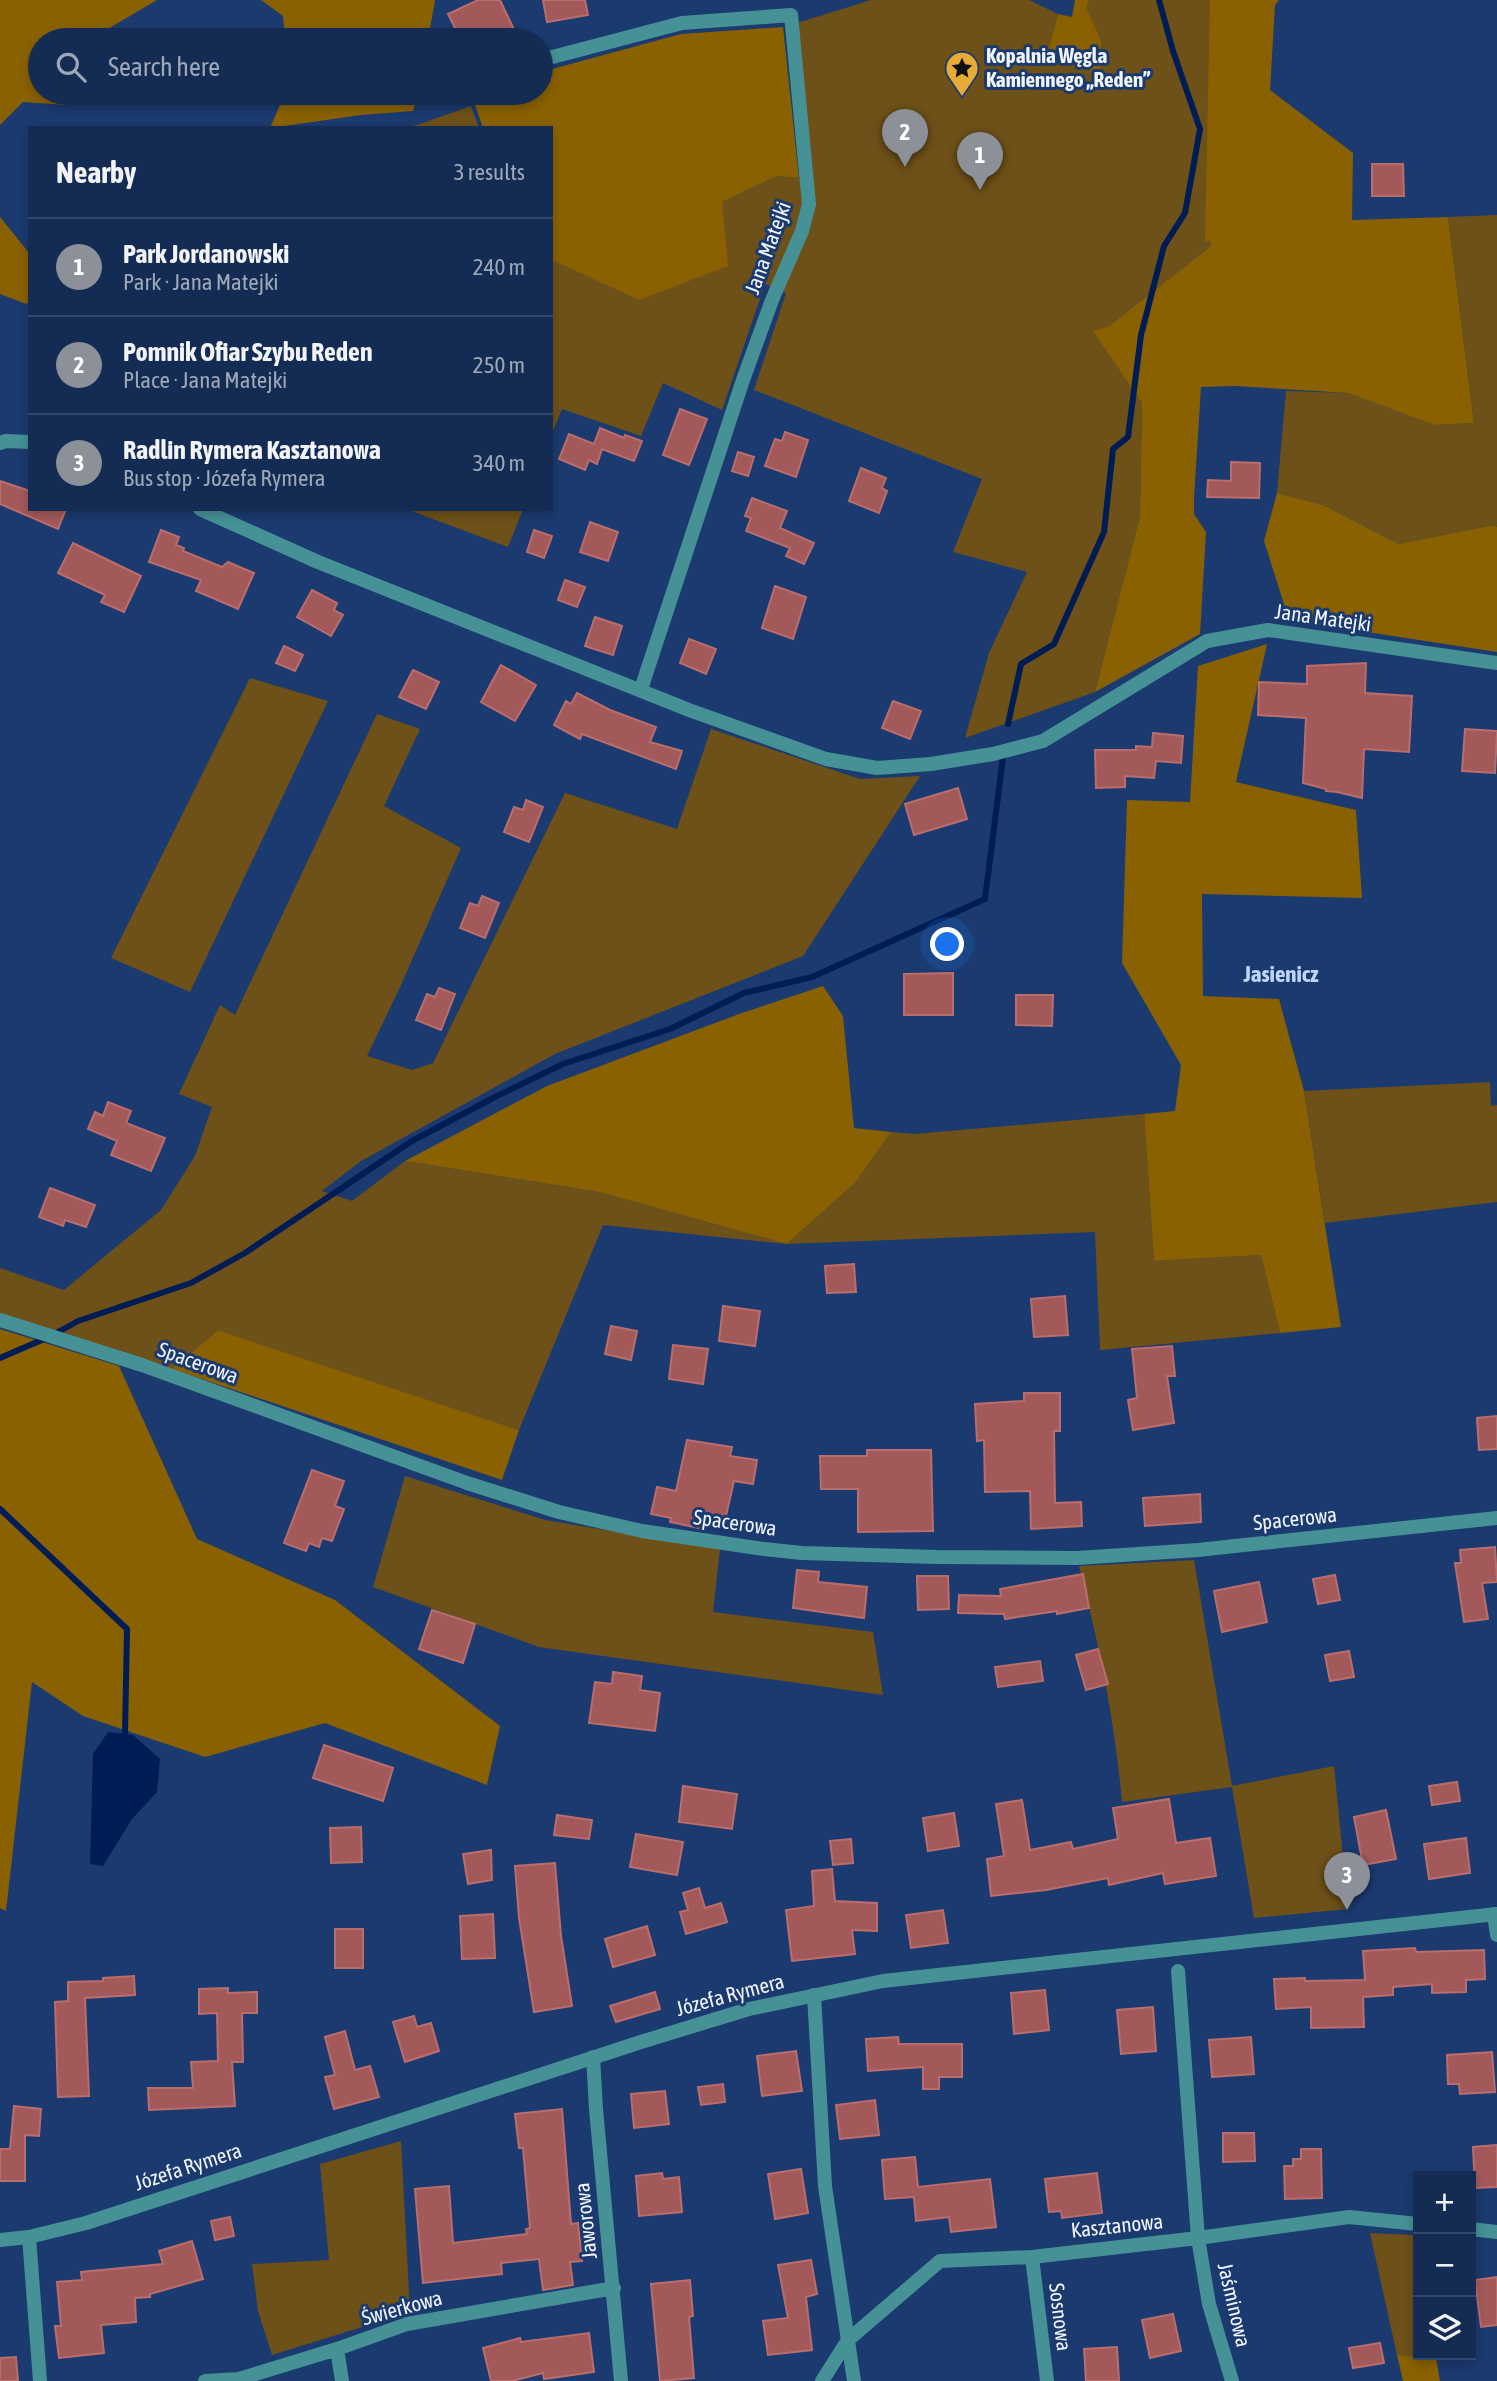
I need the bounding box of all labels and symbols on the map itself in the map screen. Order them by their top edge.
place label: Kopalnia Węgla Kamiennego „Reden” [986,43,1151,91]
place icon: Kopalnia Węgla Kamiennego „Reden” [943,49,981,98]
pin: 2 [882,109,928,167]
pin: 1 [957,132,1003,190]
street label: Jana Matejki [739,198,795,297]
street label: Jana Matejki [1274,598,1373,636]
your location [930,927,964,961]
district label: Jasienicz [1242,961,1319,987]
street label: Spacerowa [155,1336,242,1388]
street label: Spacerowa [1252,1502,1338,1534]
street label: Spacerowa [692,1504,778,1540]
pin: 3 [1324,1852,1370,1910]
street label: Józefa Rymera [673,1968,786,2020]
street label: Józefa Rymera [131,2137,244,2195]
street label: Jaworowa [569,2182,601,2260]
street label: Kasztanowa [1070,2208,1164,2242]
street label: Jaśminowa [1214,2260,1256,2349]
street label: Sosnowa [1045,2282,1077,2352]
street label: Świerkowa [359,2285,445,2329]

